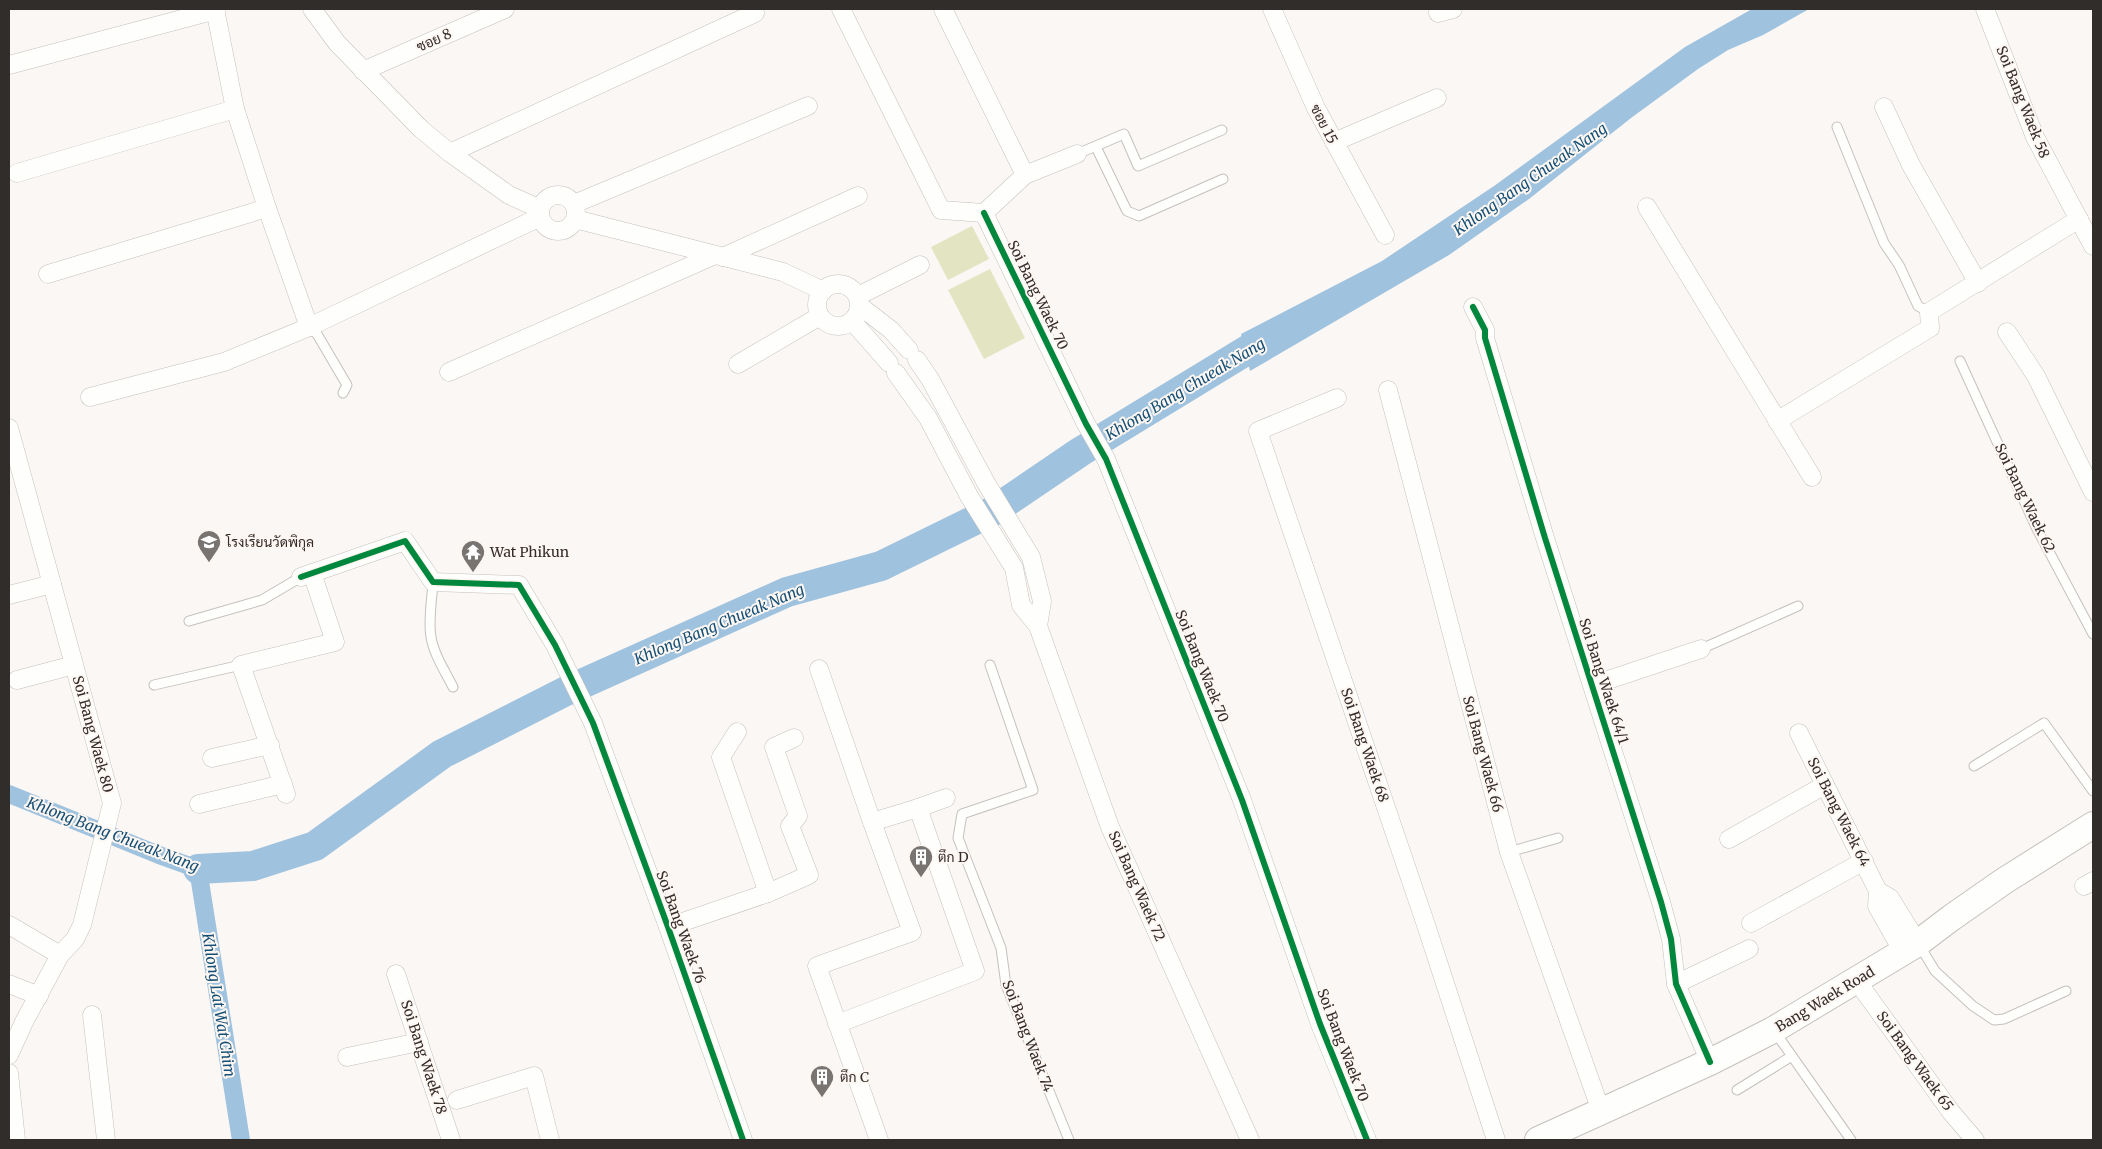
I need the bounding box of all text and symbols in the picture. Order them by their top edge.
street label: ซอย 8 [414,24,454,56]
street label: Soi Bang Waek 58 [1992,43,2054,161]
street label: ซอย 15 [1306,101,1342,147]
water label: Khlong Bang Chueak Nang [1449,119,1610,240]
street label: Soi Bang Waek 70 [1004,237,1072,353]
water label: Khlong Bang Chueak Nang [1101,334,1268,445]
street label: Soi Bang Waek 62 [1991,440,2059,556]
school or university icon: โรงเรียนวัดพิกุล [196,529,222,563]
place label: โรงเรียนวัดพิกุล [225,533,314,552]
temple icon: Wat Phikun [460,539,486,573]
place label: Wat Phikun [489,543,569,561]
water label: Khlong Bang Chueak Nang [630,580,807,669]
street label: Soi Bang Waek 70 [1171,607,1233,725]
street label: Soi Bang Waek 64/1 [1575,616,1633,746]
street label: Soi Bang Waek 80 [69,674,117,794]
street label: Soi Bang Waek 68 [1337,685,1393,805]
street label: Soi Bang Waek 66 [1459,694,1507,814]
street label: Soi Bang Waek 64 [1804,754,1874,870]
water label: Khlong Bang Chueak Nang [23,792,202,876]
street label: Soi Bang Waek 72 [1105,828,1169,944]
building icon: ตึก D [908,844,934,878]
place label: ตึก D [938,848,969,866]
street label: Soi Bang Waek 76 [652,868,710,986]
water label: Khlong Lat Wat Chim [198,931,240,1079]
street label: Bang Waek Road [1772,962,1878,1036]
street label: Soi Bang Waek 74 [998,978,1058,1095]
street label: Soi Bang Waek 70 [1313,986,1373,1104]
street label: Soi Bang Waek 78 [397,998,451,1116]
street label: Soi Bang Waek 65 [1873,1008,1957,1114]
building icon: ตึก C [809,1064,835,1098]
place label: ตึก C [840,1068,869,1086]

